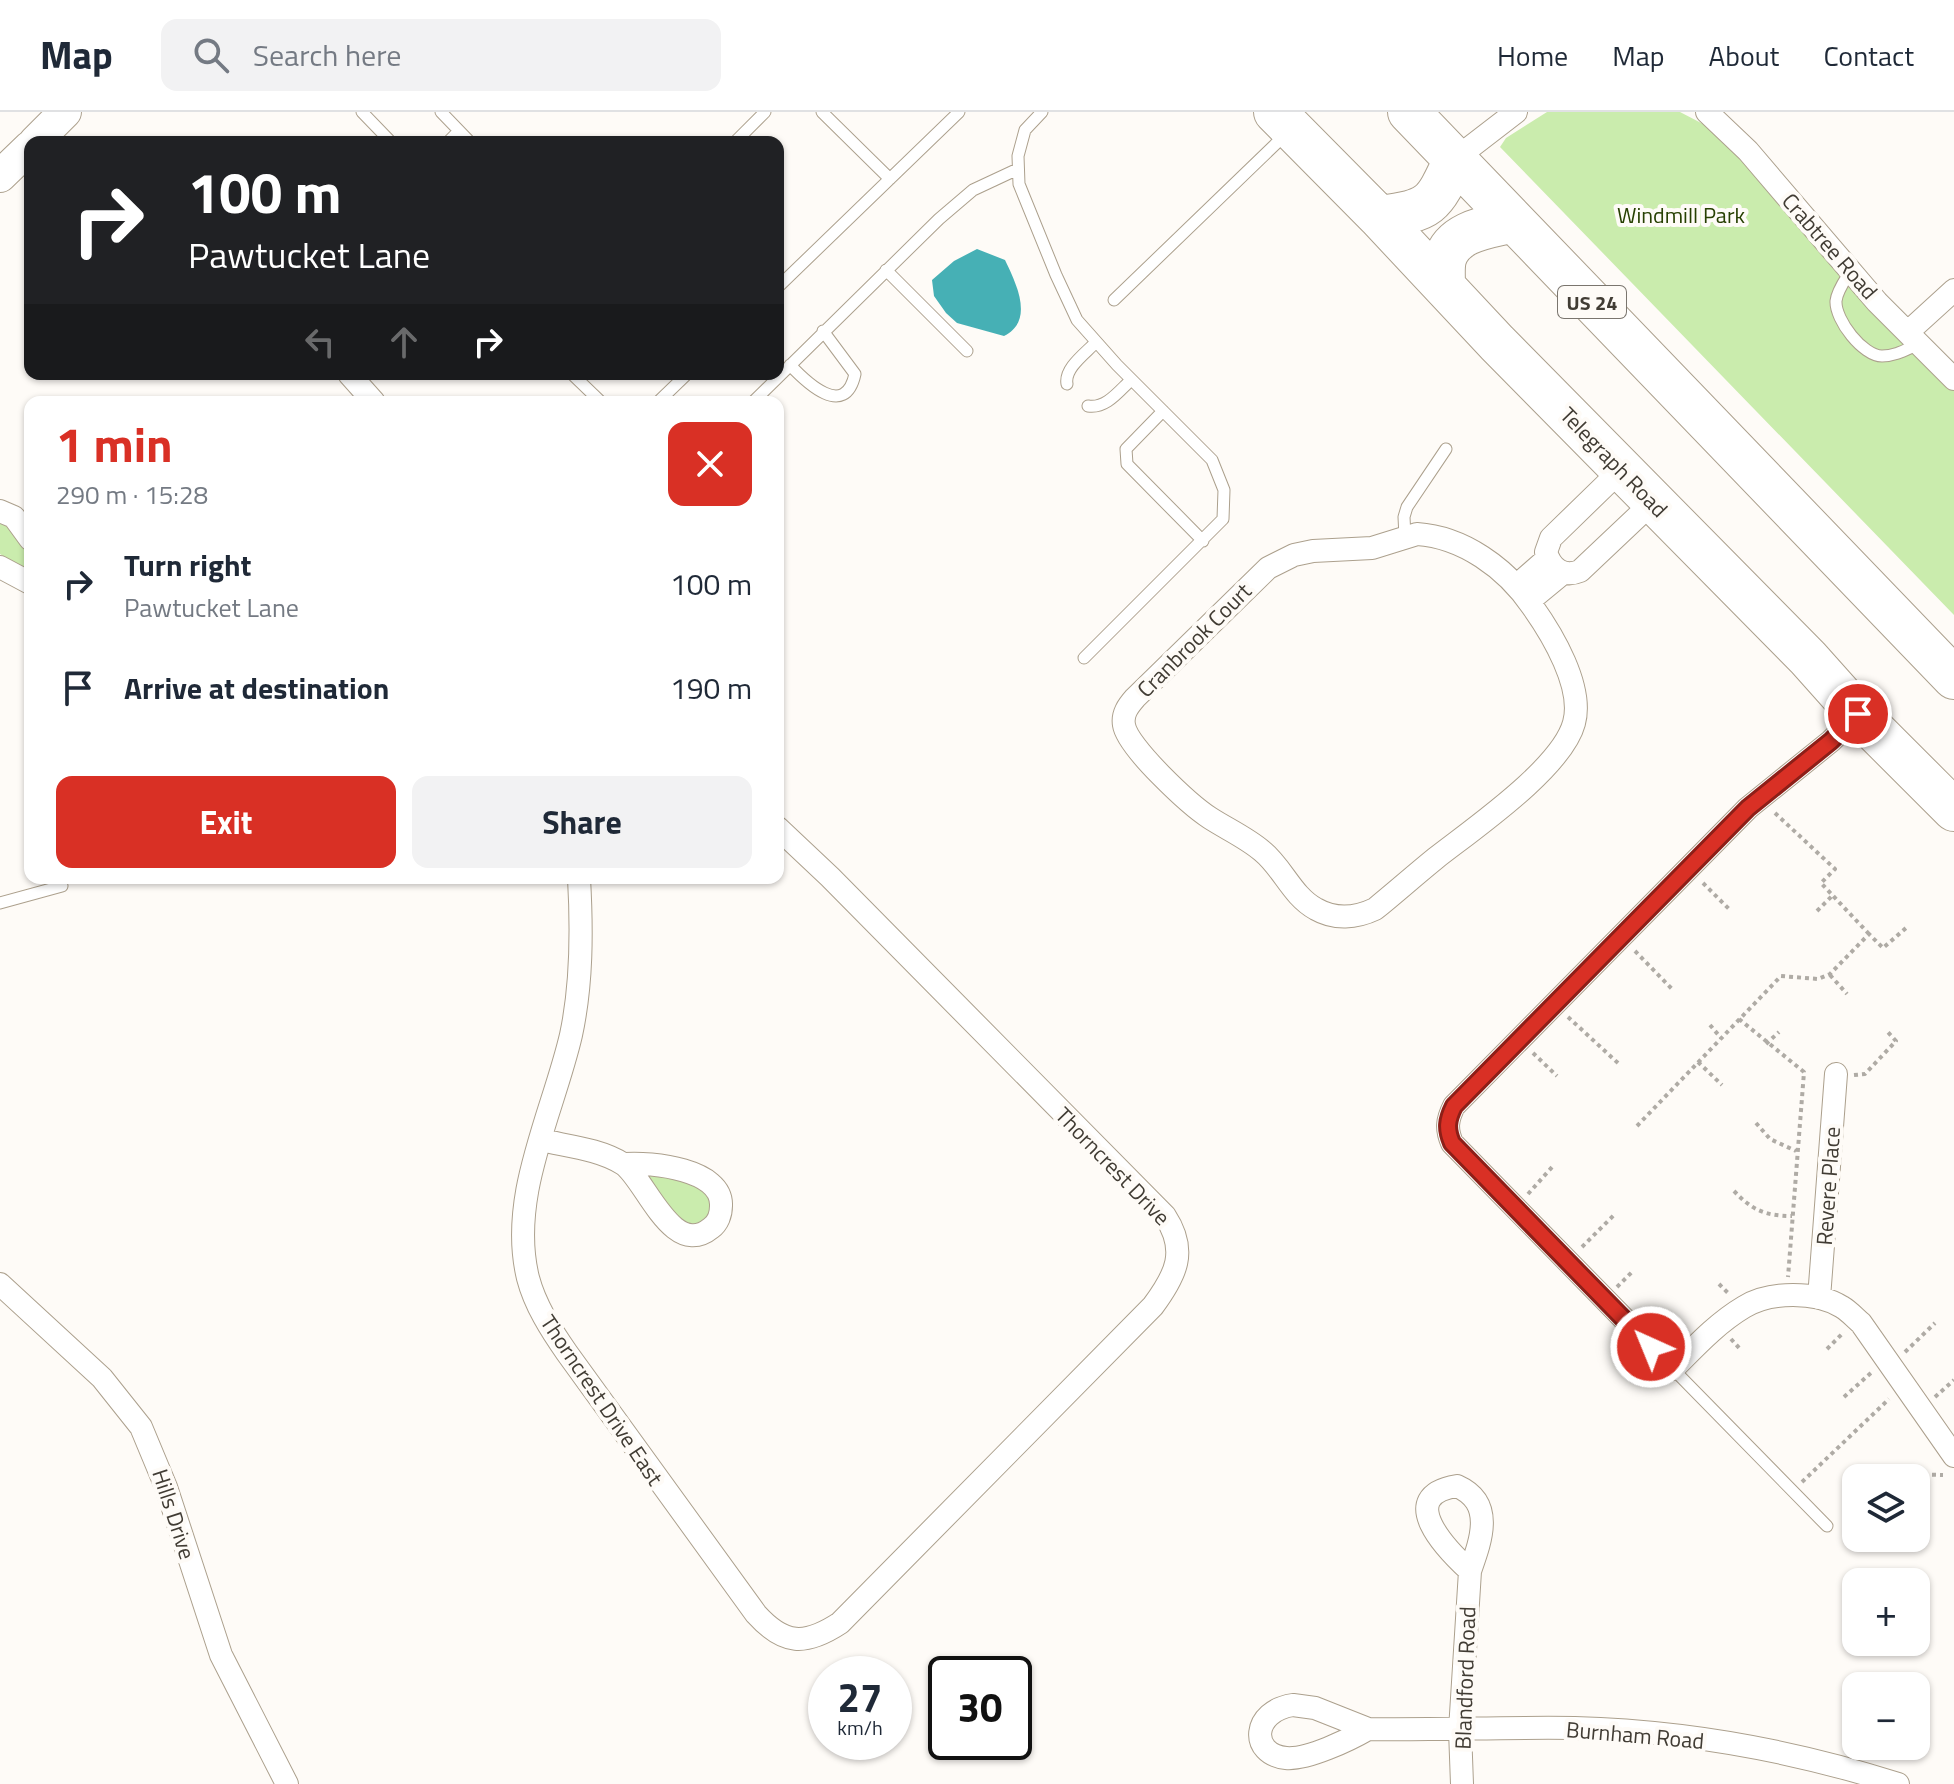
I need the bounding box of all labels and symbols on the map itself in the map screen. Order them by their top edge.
street label: Crabtree Road [1774,185,1886,307]
park label: Windmill Park [1617,198,1745,232]
road number: US 24 [1558,286,1626,318]
street label: Telegraph Road [1552,399,1676,525]
street label: Cranbrook Court [1129,575,1259,705]
pin [1824,680,1892,748]
street label: Thorncrest Drive [1047,1099,1179,1233]
street label: Revere Place [1807,1126,1849,1246]
position arrow [1609,1305,1693,1389]
street label: Thorncrest Drive East [532,1308,672,1492]
street label: Hills Drive [143,1465,205,1563]
street label: Blandford Road [1446,1606,1484,1750]
speed limit sign: 30 [928,1656,1032,1760]
street label: Burnham Road [1565,1712,1705,1758]

